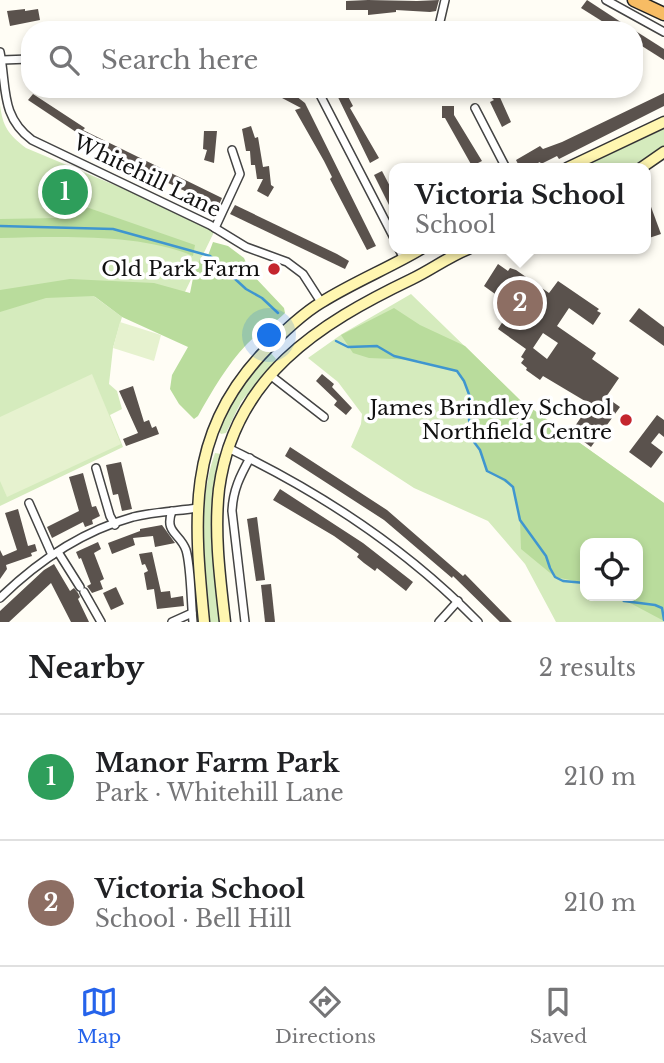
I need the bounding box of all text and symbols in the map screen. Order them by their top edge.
search box [21,21,643,98]
icon: search [45,41,83,79]
text: Search here [101,44,258,76]
street label: Whitehill Lane [68,129,225,223]
popup [389,163,651,254]
pin: 1 [42,166,88,218]
text: Victoria School [415,179,625,211]
text: School [415,211,496,239]
place label: Old Park Farm [101,256,260,282]
marker: Old Park Farm [266,261,282,277]
pin: 2 [497,277,543,329]
your location [252,318,286,352]
place label: James Brindley School Northfield Centre [367,395,612,445]
marker: James Brindley School Northfield Centre [618,412,634,428]
map controls [580,538,643,601]
button: locate [580,538,643,601]
text: Nearby [28,649,144,686]
text: 2 results [539,654,636,682]
text: Manor Farm Park [95,747,339,779]
text: 1 [46,763,56,791]
text: 210 m [564,763,636,791]
text: Park · Whitehill Lane [95,779,344,807]
text: Victoria School [95,873,305,905]
text: 2 [44,889,58,917]
text: 210 m [564,889,636,917]
text: School · Bell Hill [95,905,292,933]
tab: Map [77,983,121,1048]
tab: Directions [275,983,376,1048]
tab: Saved [530,983,587,1048]

